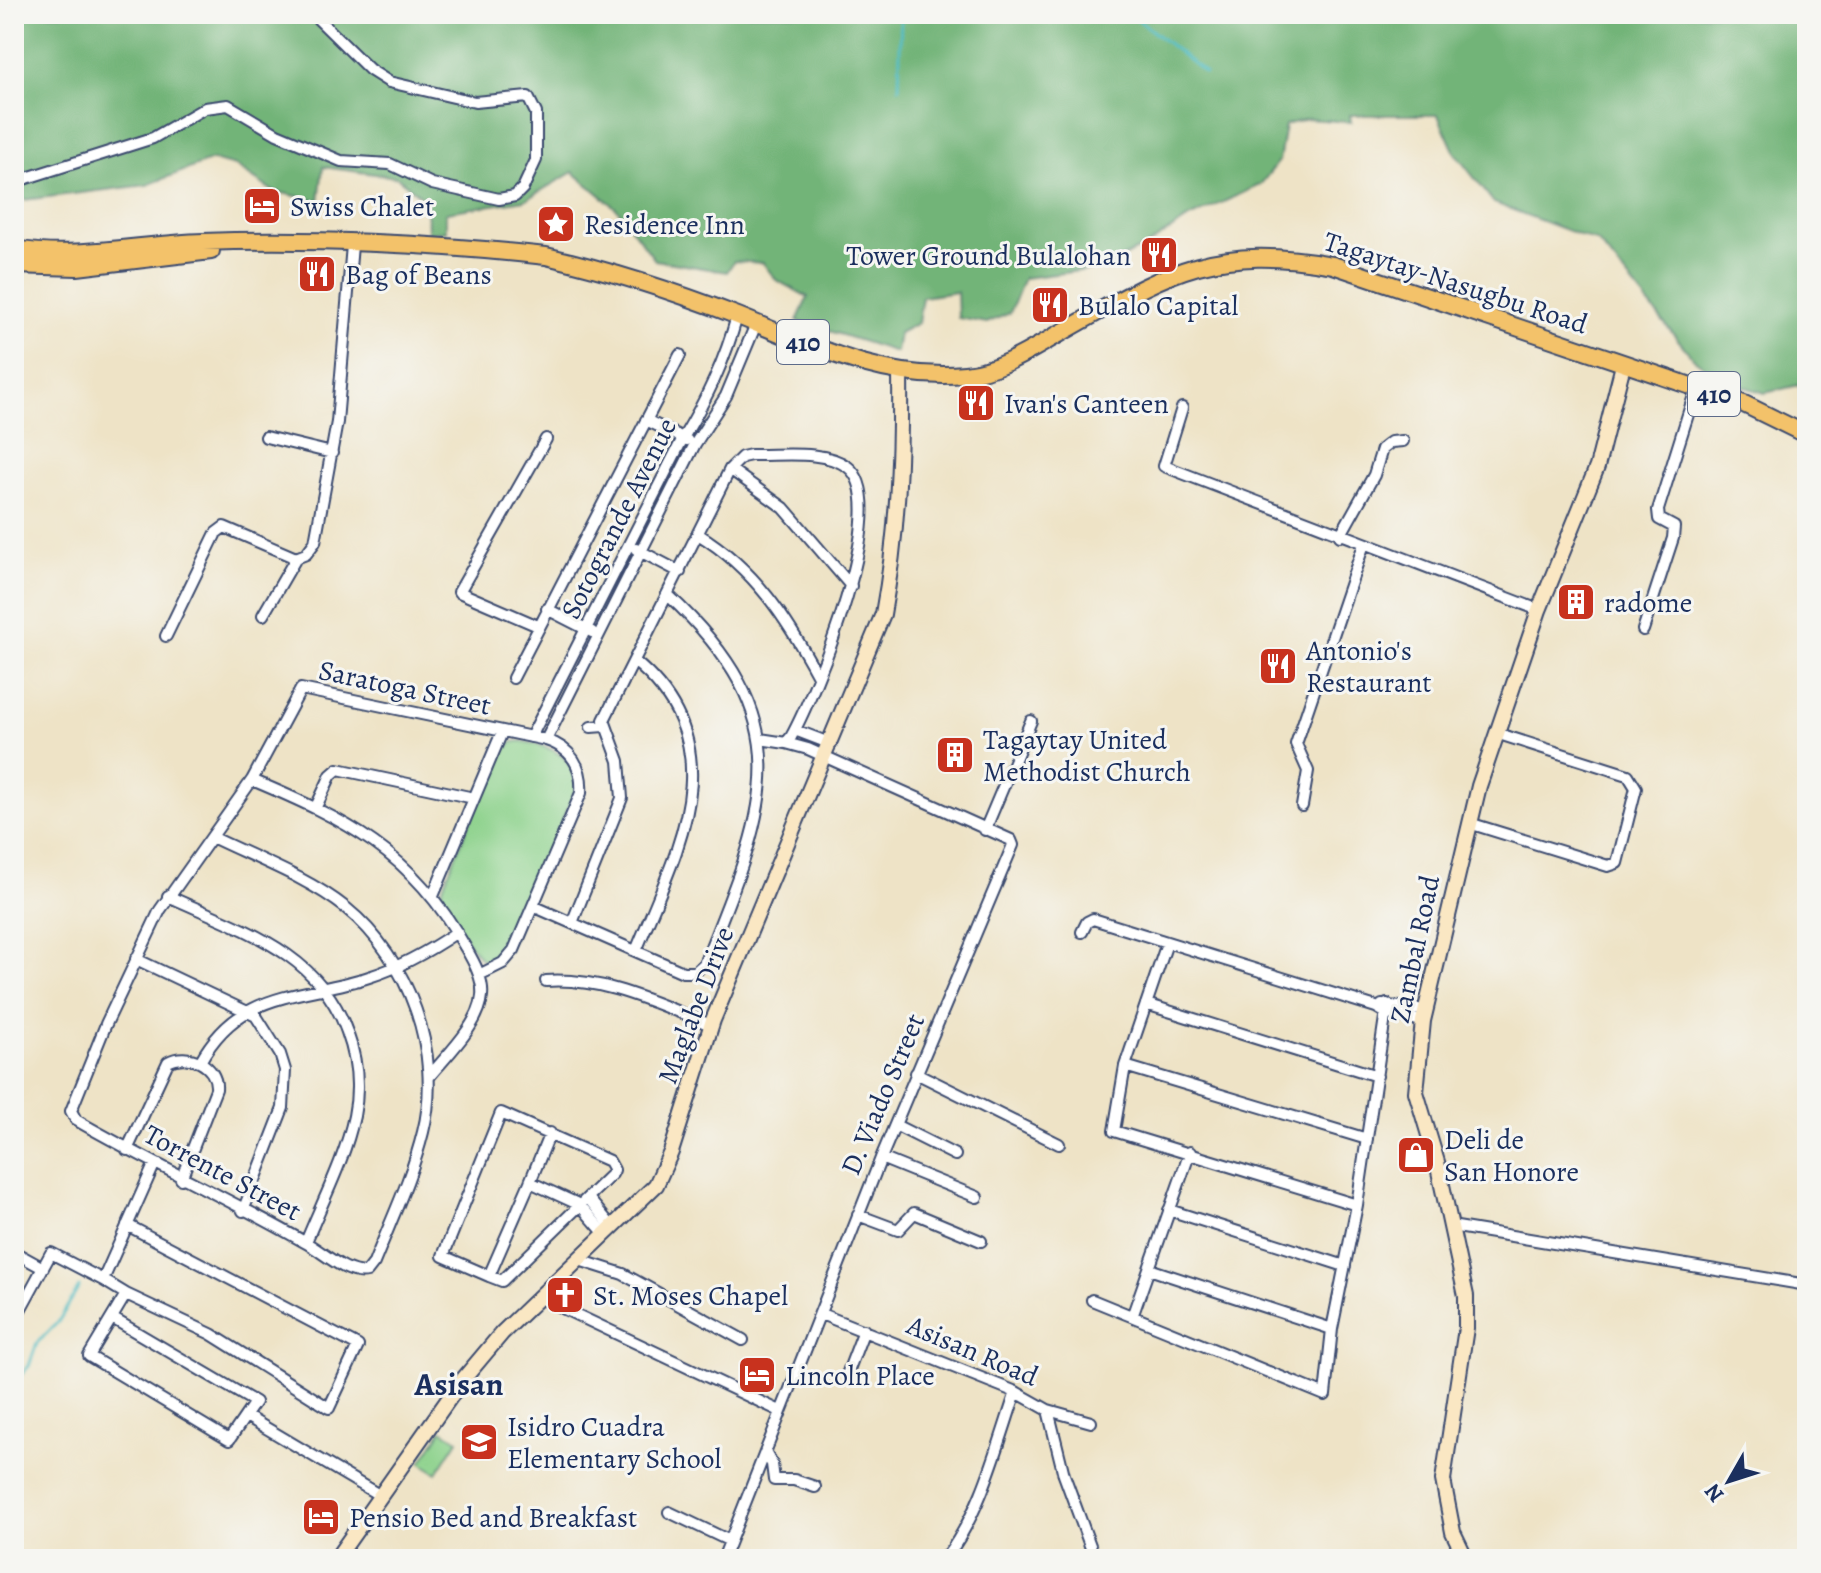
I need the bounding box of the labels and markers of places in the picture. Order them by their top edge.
hotel icon: Swiss Chalet [241,185,283,227]
place label: Swiss Chalet [290,188,434,226]
place icon: Residence Inn [535,203,577,245]
place label: Residence Inn [584,206,745,244]
restaurant icon: Tower Ground Bulalohan [1138,234,1180,276]
place label: Tower Ground Bulalohan [846,237,1131,275]
restaurant icon: Bag of Beans [296,253,338,295]
place label: Bag of Beans [345,256,492,294]
restaurant icon: Bulalo Capital [1029,284,1071,326]
place label: Bulalo Capital [1078,287,1239,325]
restaurant icon: Ivan's Canteen [955,382,997,424]
place label: Ivan's Canteen [1004,385,1169,423]
building icon: radome [1555,581,1597,623]
place label: radome [1604,584,1692,622]
place label: Antonio's Restaurant [1305,632,1432,702]
restaurant icon: Antonio's Restaurant [1257,645,1299,687]
place label: Tagaytay United Methodist Church [983,721,1191,791]
building icon: Tagaytay United Methodist Church [934,734,976,776]
place label: Deli de San Honore [1444,1121,1579,1191]
shop icon: Deli de San Honore [1395,1134,1437,1176]
church icon: St. Moses Chapel [544,1274,586,1316]
place label: St. Moses Chapel [593,1277,788,1315]
hotel icon: Lincoln Place [736,1354,778,1396]
place label: Lincoln Place [785,1357,935,1395]
place label: Isidro Cuadra Elementary School [507,1408,722,1478]
school or university icon: Isidro Cuadra Elementary School [458,1421,500,1463]
hotel icon: Pensio Bed and Breakfast [300,1496,342,1538]
place label: Pensio Bed and Breakfast [349,1499,637,1537]

